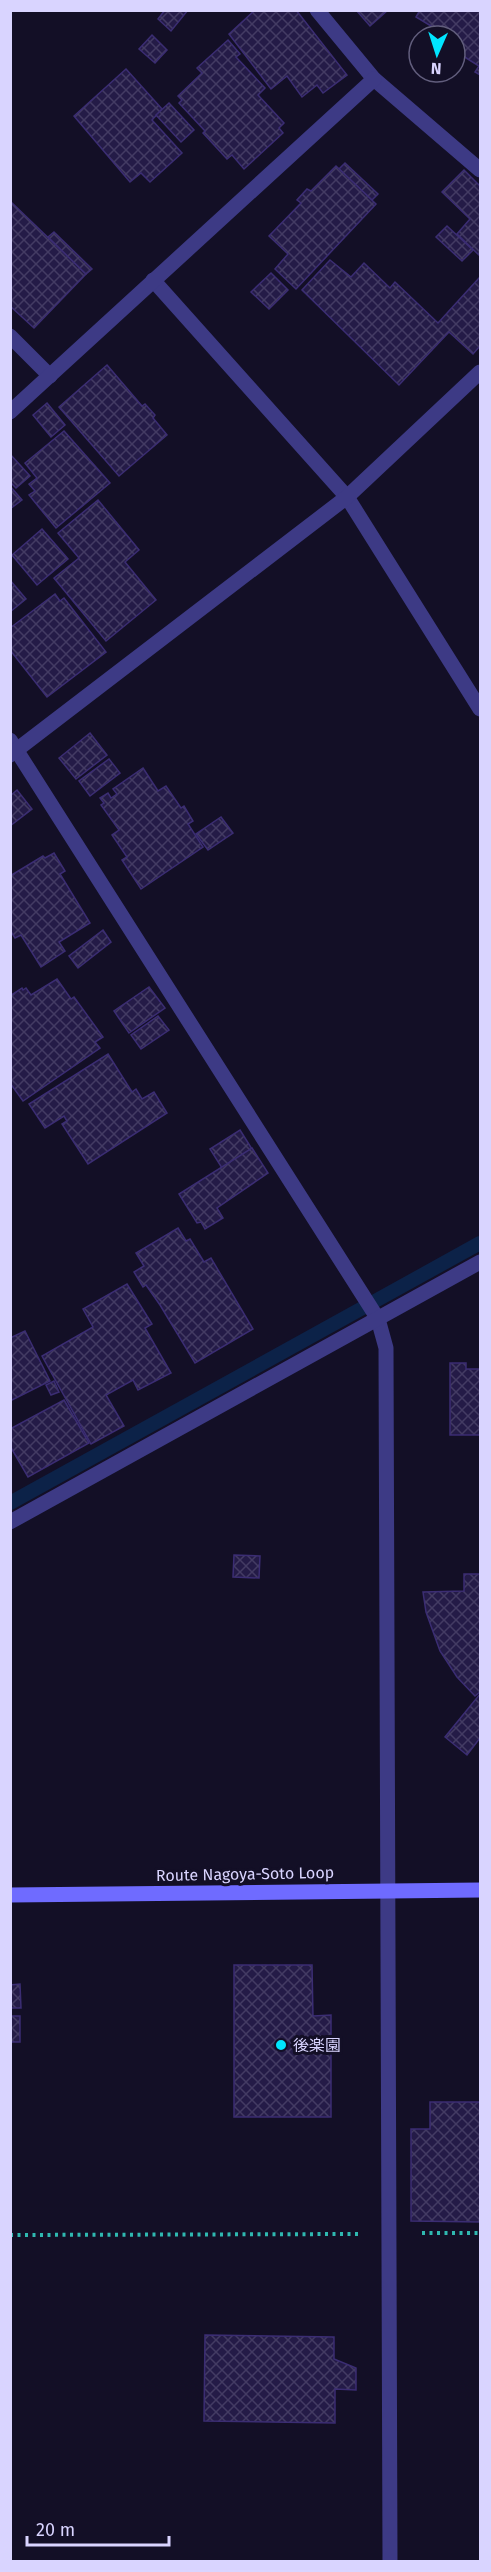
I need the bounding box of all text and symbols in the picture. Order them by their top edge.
north arrow [407,24,467,84]
text: N [430,59,442,78]
street label: Route Nagoya-Soto Loop [156,1863,334,1885]
place label: 後楽園 [293,2036,341,2055]
marker: 後楽園 [274,2038,288,2052]
scale bar [27,2509,170,2547]
text: 20 m [36,2519,75,2541]

